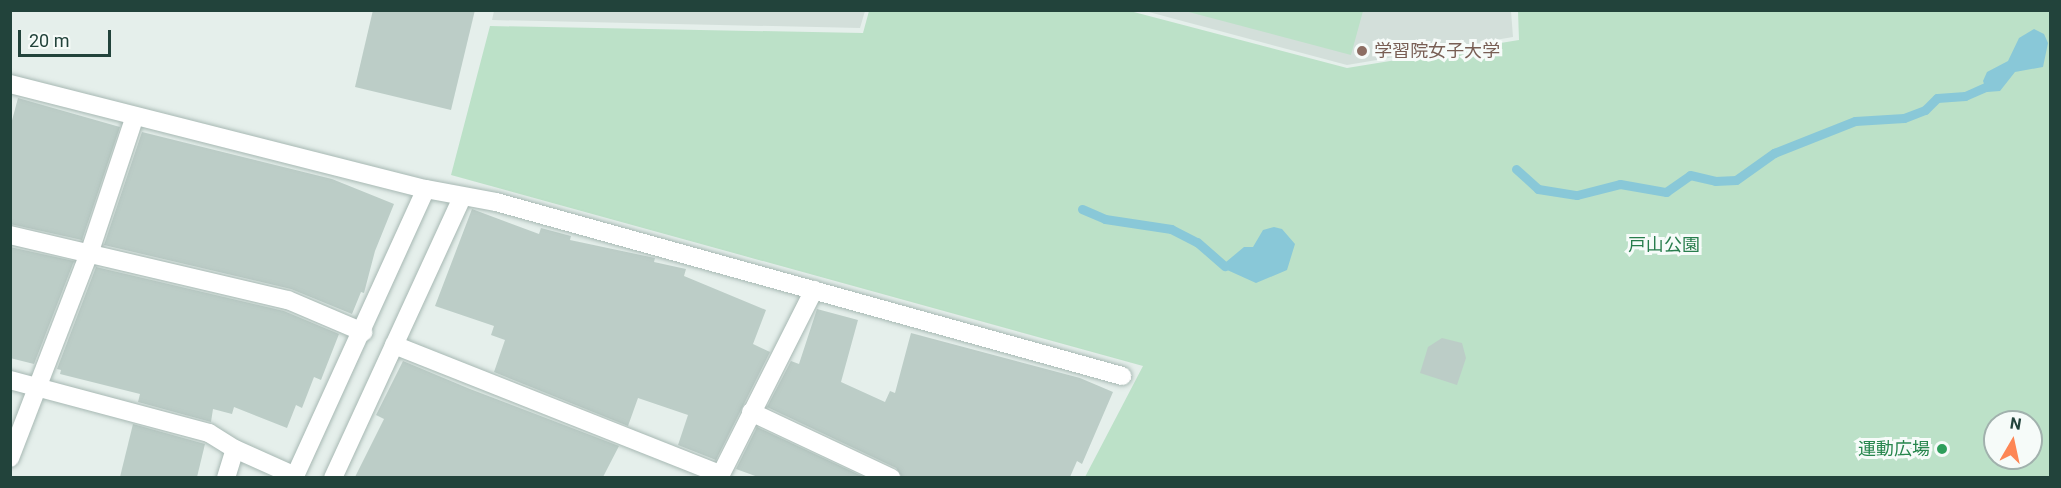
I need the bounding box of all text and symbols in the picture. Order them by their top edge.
scale bar [21,18,114,56]
text: 20 m [29,30,69,51]
place label: 学習院女子大学 [1374,40,1500,62]
marker: 学習院女子大学 [1355,44,1369,58]
park label: 戸山公園 [1628,234,1700,256]
north arrow [1983,410,2043,470]
text: N [2009,413,2023,434]
place label: 運動広場 [1858,438,1930,460]
marker: 運動広場 [1935,442,1949,456]

